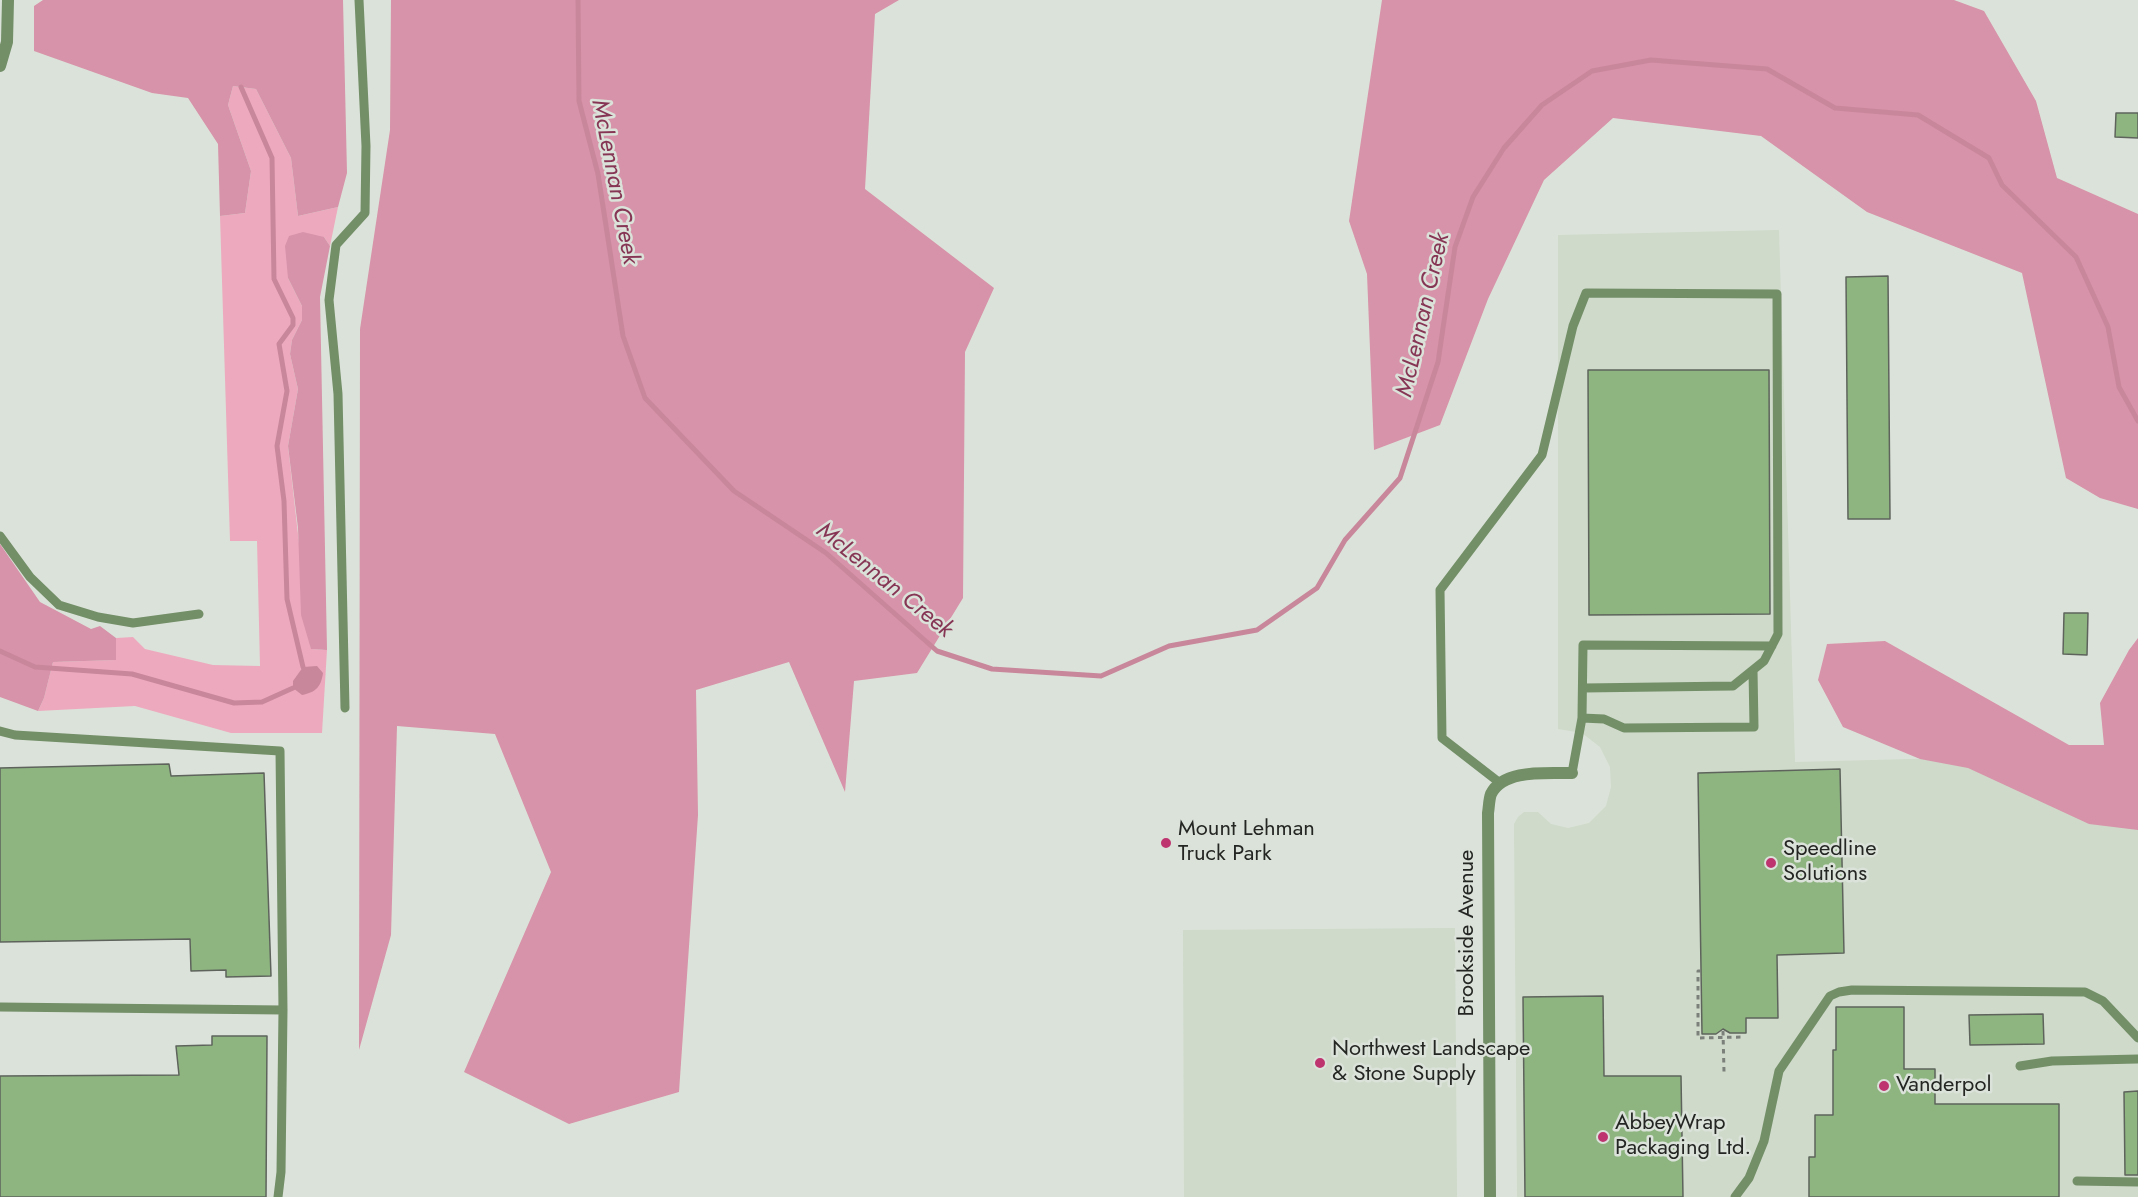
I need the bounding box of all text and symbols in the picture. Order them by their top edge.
water label: McLennan Creek [584,97,644,267]
water label: McLennan Creek [1391,230,1457,400]
water label: McLennan Creek [810,517,958,645]
place label: Mount Lehman Truck Park [1178,817,1315,868]
marker: Mount Lehman Truck Park [1159,836,1173,850]
place label: Speedline Solutions [1783,837,1876,888]
street label: Brookside Avenue [1455,850,1481,1016]
marker: Speedline Solutions [1764,856,1778,870]
place label: Northwest Landscape & Stone Supply [1332,1037,1530,1088]
marker: Northwest Landscape & Stone Supply [1313,1056,1327,1070]
place label: Vanderpol [1896,1073,1991,1099]
marker: Vanderpol [1877,1079,1891,1093]
place label: AbbeyWrap Packaging Ltd. [1615,1111,1751,1162]
marker: AbbeyWrap Packaging Ltd. [1596,1130,1610,1144]

